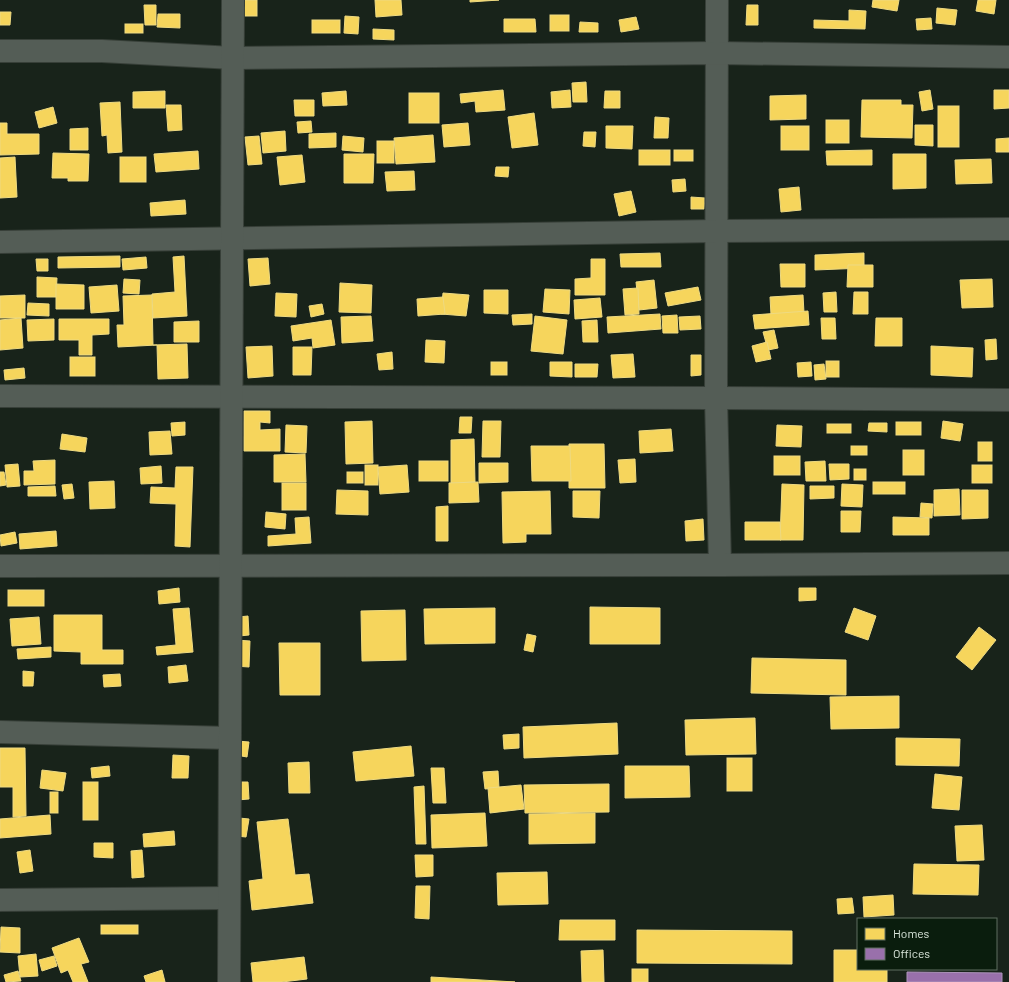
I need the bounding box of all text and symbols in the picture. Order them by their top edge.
legend [857,918,997,970]
text: Homes [893,926,930,940]
text: Offices [893,946,930,960]

